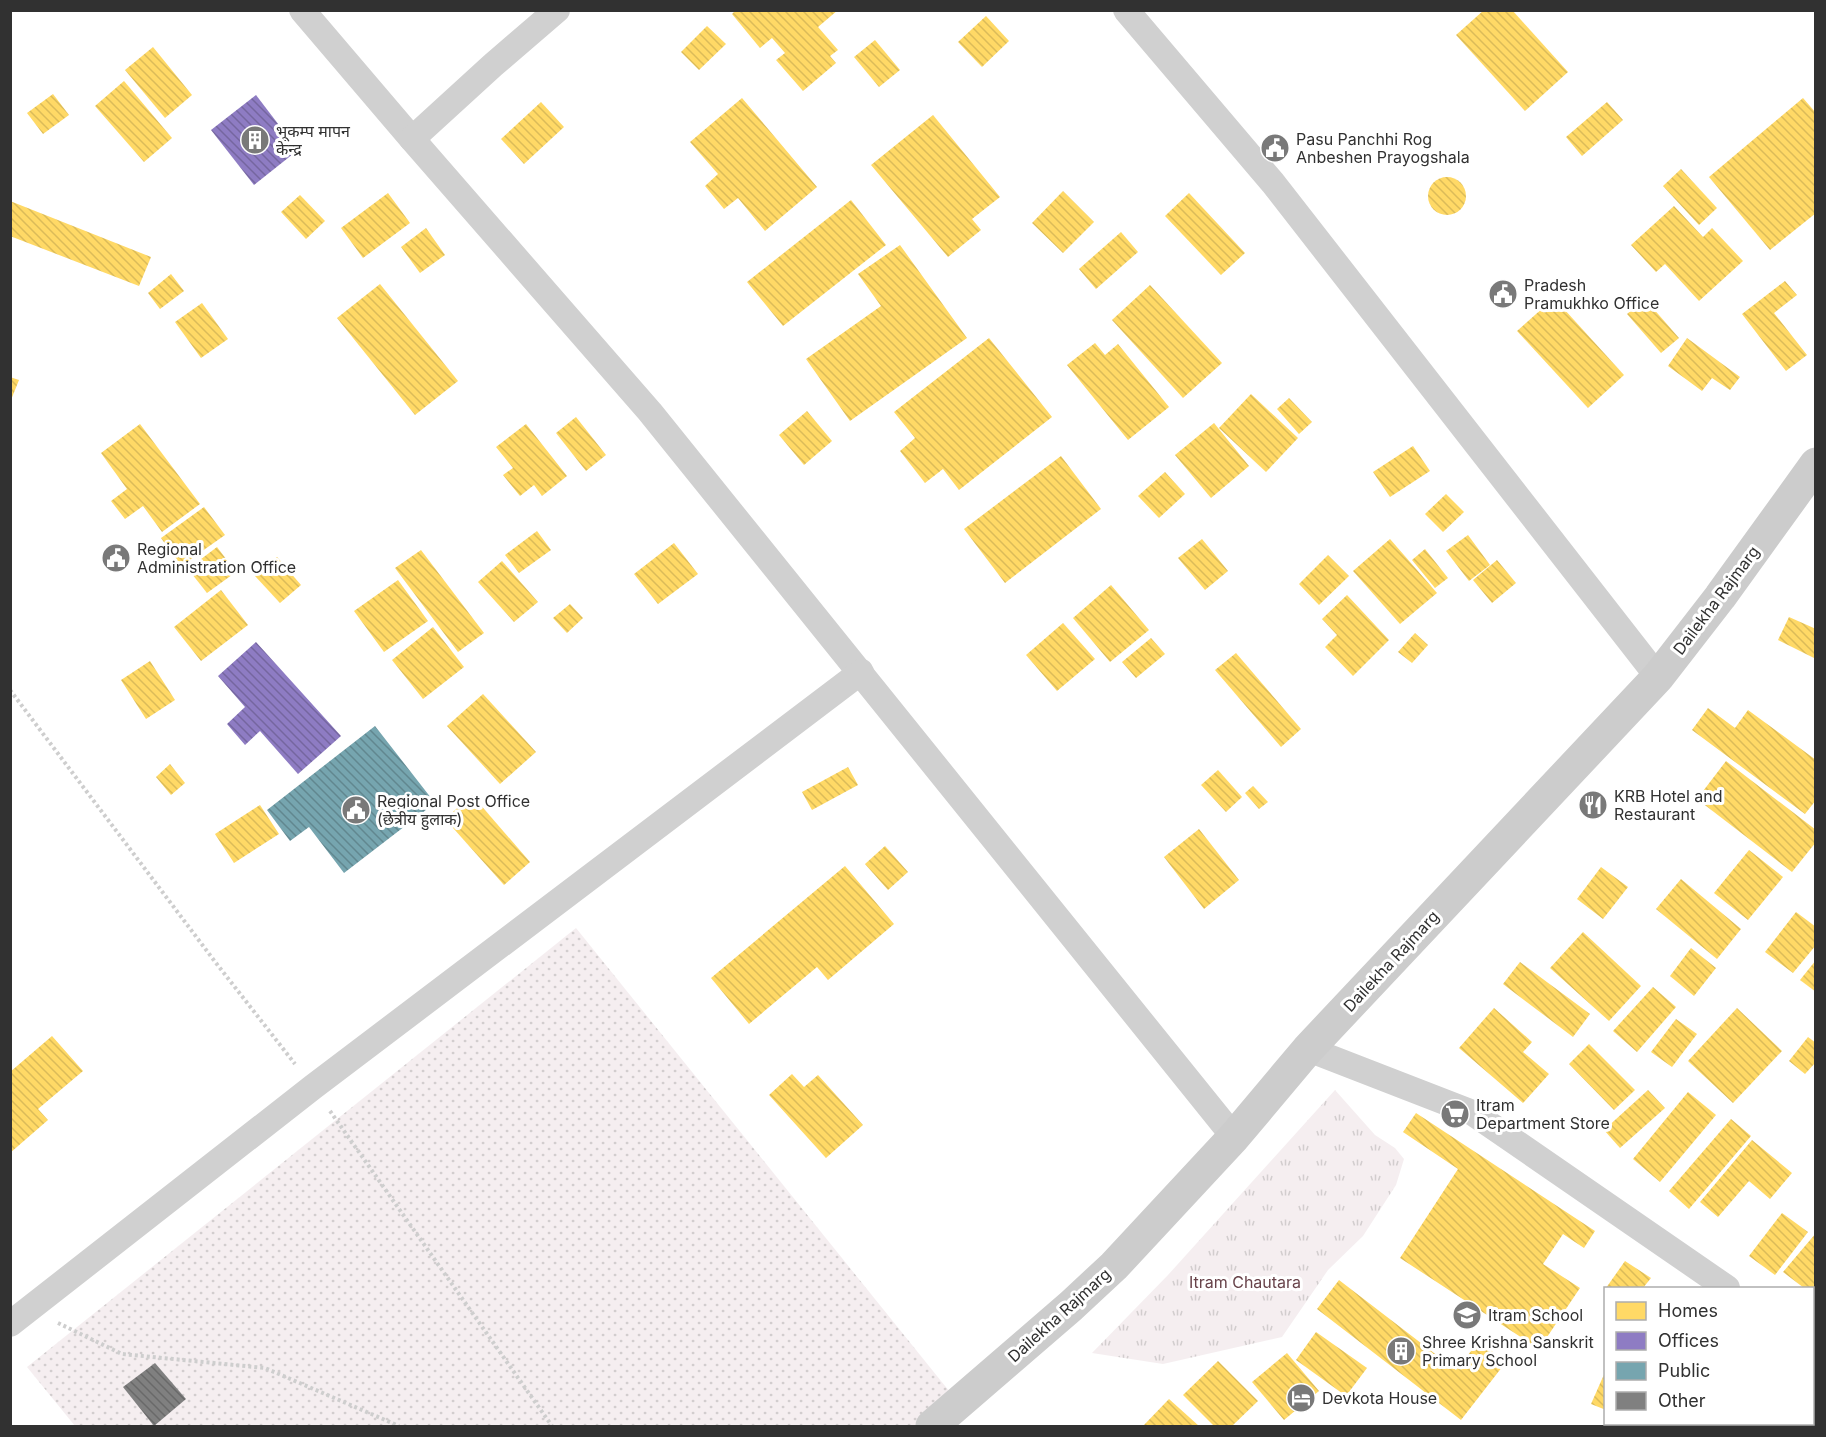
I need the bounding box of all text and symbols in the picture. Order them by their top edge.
place label: भूकम्प मापन केन्द्र [276,121,351,159]
building icon: भूकम्प मापन केन्द्र [239,124,271,156]
place label: Pasu Panchhi Rog Anbeshen Prayogshala [1296,129,1470,167]
public building icon: Pasu Panchhi Rog Anbeshen Prayogshala [1259,132,1291,164]
place label: Pradesh Pramukhko Office [1524,275,1659,313]
public building icon: Pradesh Pramukhko Office [1487,278,1519,310]
place label: Regional Administration Office [137,539,296,577]
public building icon: Regional Administration Office [100,542,132,574]
street label: Dailekha Rajmarg [1669,542,1763,658]
place label: KRB Hotel and Restaurant [1614,786,1723,824]
restaurant icon: KRB Hotel and Restaurant [1577,789,1609,821]
place label: Regional Post Office (छेत्रीय हुलाक) [377,791,530,831]
public building icon: Regional Post Office (छेत्रीय हुलाक) [340,794,372,826]
street label: Dailekha Rajmarg [1339,906,1443,1016]
place label: Itram Department Store [1476,1095,1610,1133]
supermarket icon: Itram Department Store [1439,1098,1471,1130]
street label: Dailekha Rajmarg [1004,1264,1114,1366]
park label: Itram Chautara [1189,1272,1301,1292]
legend [1604,1287,1814,1425]
school or university icon: Itram School [1451,1299,1483,1331]
text: Homes [1658,1300,1718,1321]
place label: Itram School [1488,1305,1583,1325]
text: Offices [1658,1330,1719,1351]
place label: Shree Krishna Sanskrit Primary School [1422,1332,1594,1370]
building icon: Shree Krishna Sanskrit Primary School [1385,1335,1417,1367]
text: Public [1658,1360,1710,1381]
hotel icon: Devkota House [1285,1382,1317,1414]
place label: Devkota House [1322,1388,1437,1408]
text: Other [1658,1390,1706,1411]

